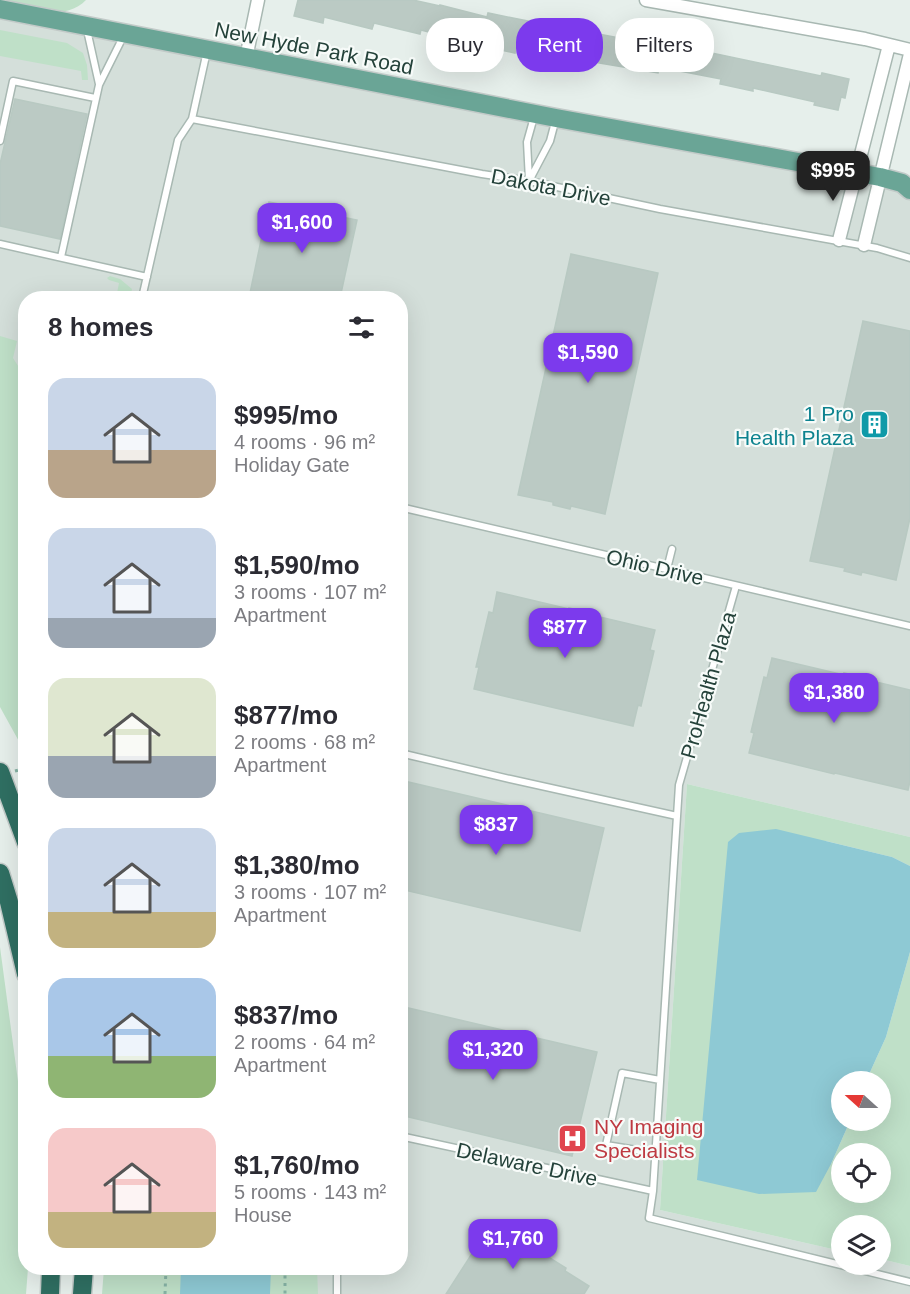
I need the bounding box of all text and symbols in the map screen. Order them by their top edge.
street label: New Hyde Park Road [213,17,415,79]
chip: Buy [426,18,504,72]
chip: Rent [516,18,603,72]
chip: Filters [615,18,714,72]
pin: $995 [797,151,869,202]
text: $995 [811,159,855,181]
street label: Dakota Drive [489,164,613,210]
pin: $1,600 [253,203,351,254]
text: $1,600 [271,211,333,233]
icon: filters [345,311,378,344]
text: 8 homes [48,312,154,342]
pin: $1,590 [539,333,637,384]
text: $1,590 [557,341,619,363]
text: $995/mo [234,400,338,430]
icon: home [96,402,168,474]
place label: 1 Pro Health Plaza [735,402,854,449]
building icon: 1 Pro Health Plaza [859,409,891,441]
text: 4 rooms · 96 m² [234,431,375,453]
text: Holiday Gate [234,454,350,476]
street label: Ohio Drive [604,545,706,589]
text: $1,590/mo [234,550,360,580]
icon: home [96,552,168,624]
text: 3 rooms · 107 m² [234,581,386,603]
text: Apartment [234,604,326,626]
pin: $877 [529,608,601,659]
street label: ProHealth Plaza [676,609,740,761]
text: $877 [543,616,587,638]
pin: $1,380 [785,673,883,724]
text: $1,380 [803,681,865,703]
text: $877/mo [234,700,338,730]
icon: home [96,702,168,774]
text: 2 rooms · 68 m² [234,731,375,753]
text: Apartment [234,754,326,776]
pin: $837 [460,805,532,856]
text: $837 [474,813,518,835]
text: $1,380/mo [234,850,360,880]
icon: home [96,852,168,924]
text: 3 rooms · 107 m² [234,881,386,903]
text: Apartment [234,904,326,926]
text: $837/mo [234,1000,338,1030]
icon: home [96,1002,168,1074]
pin: $1,320 [444,1030,542,1081]
text: 2 rooms · 64 m² [234,1031,375,1053]
text: $1,320 [462,1038,524,1060]
text: Apartment [234,1054,326,1076]
north arrow [831,1071,891,1131]
map controls [831,1071,891,1275]
place label: NY Imaging Specialists [594,1115,703,1162]
hospital icon: NY Imaging Specialists [557,1122,589,1154]
street label: Delaware Drive [454,1138,600,1190]
button: locate [831,1143,891,1203]
text: $1,760/mo [234,1150,360,1180]
icon: home [96,1152,168,1224]
text: 5 rooms · 143 m² [234,1181,386,1203]
text: House [234,1204,292,1226]
button: layers [831,1215,891,1275]
pin: $1,760 [464,1219,562,1270]
text: $1,760 [482,1227,544,1249]

